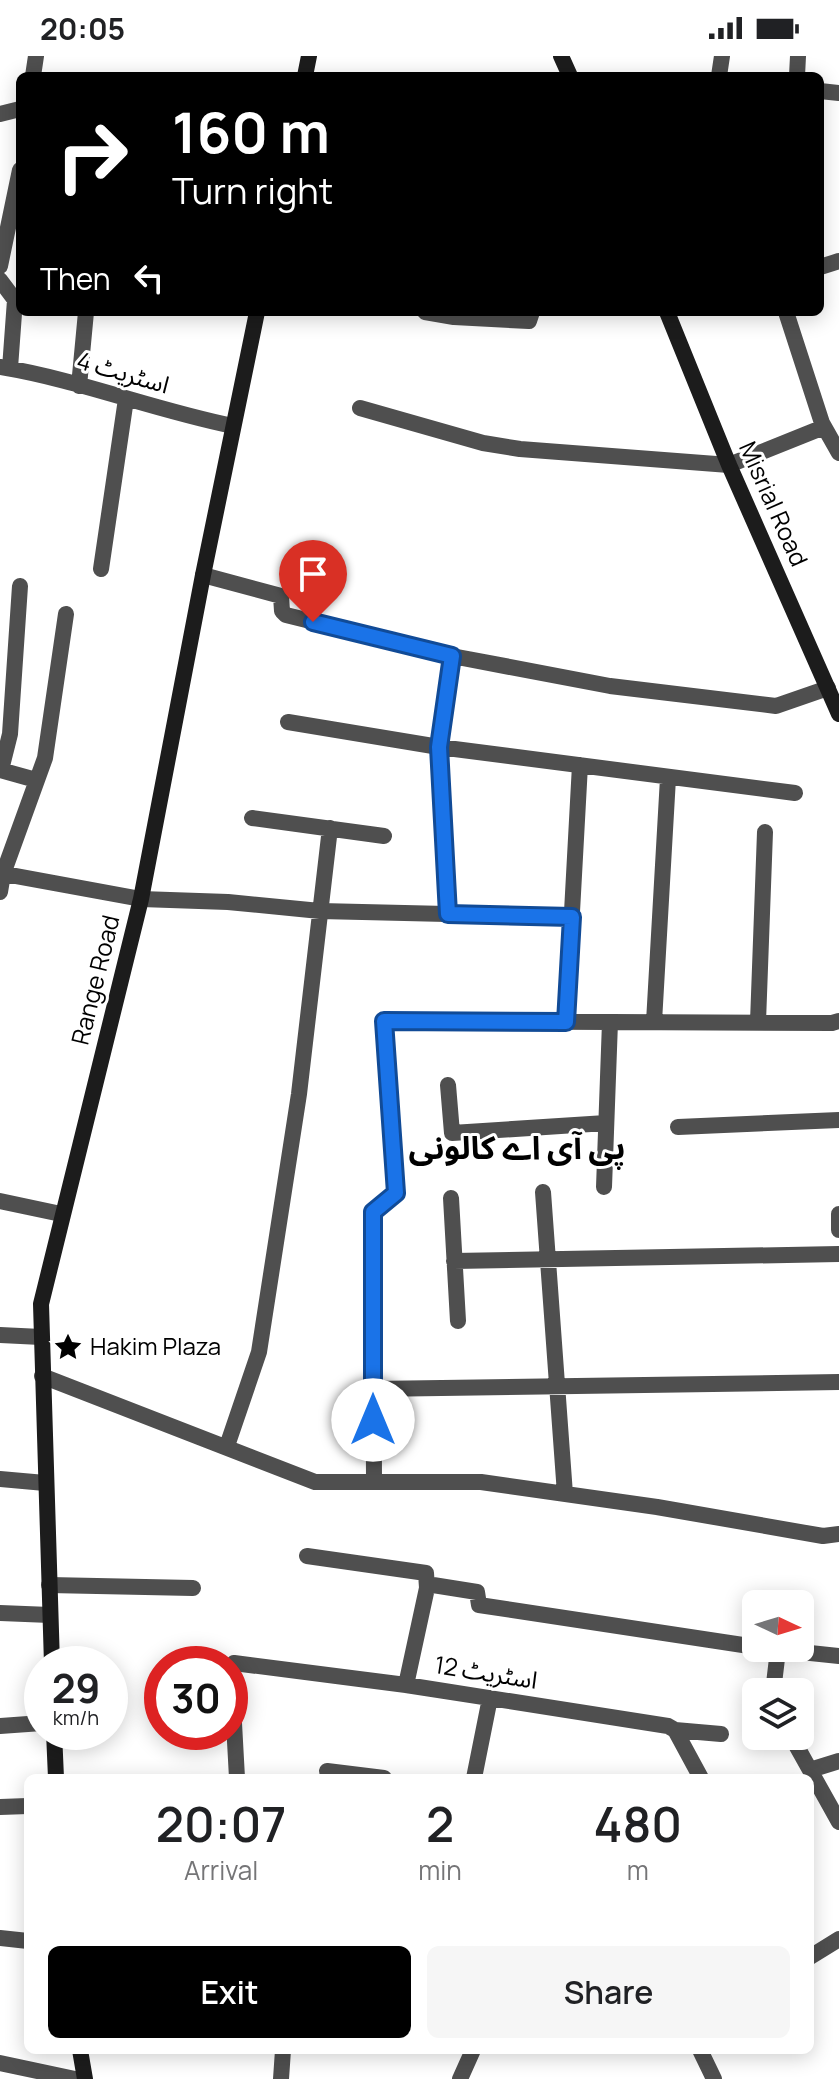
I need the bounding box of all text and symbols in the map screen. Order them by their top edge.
text: 20:05 [40,8,125,49]
text: 160 m [172,93,330,170]
icon: right [40,104,144,208]
text: Turn right [172,166,333,215]
icon: left [127,256,171,300]
text: Then [40,258,111,299]
street label: اسٹریٹ 4 [73,343,173,400]
street label: Misrial Road [732,436,817,571]
pin [279,540,347,622]
icon: arrive [291,552,335,596]
street label: Range Road [62,911,127,1048]
district label: پی آی اے کالونی [409,1125,625,1170]
place label: Hakim Plaza [90,1329,221,1362]
place icon: Hakim Plaza [53,1332,83,1362]
position arrow [331,1378,415,1462]
north arrow [742,1590,814,1662]
map controls [742,1590,814,1750]
speed limit sign: 30 [144,1646,248,1750]
street label: اسٹریٹ 12 [433,1647,540,1696]
text: 29 [52,1660,100,1715]
button: layers [742,1678,814,1750]
text: km/h [53,1704,99,1731]
text: 20:07 [156,1791,286,1856]
text: 2 [426,1791,454,1856]
text: 480 [594,1791,682,1856]
text: Arrival [184,1852,258,1888]
text: min [418,1852,462,1888]
text: m [627,1852,649,1888]
button: Exit [48,1946,411,2038]
button: Share [427,1946,790,2038]

